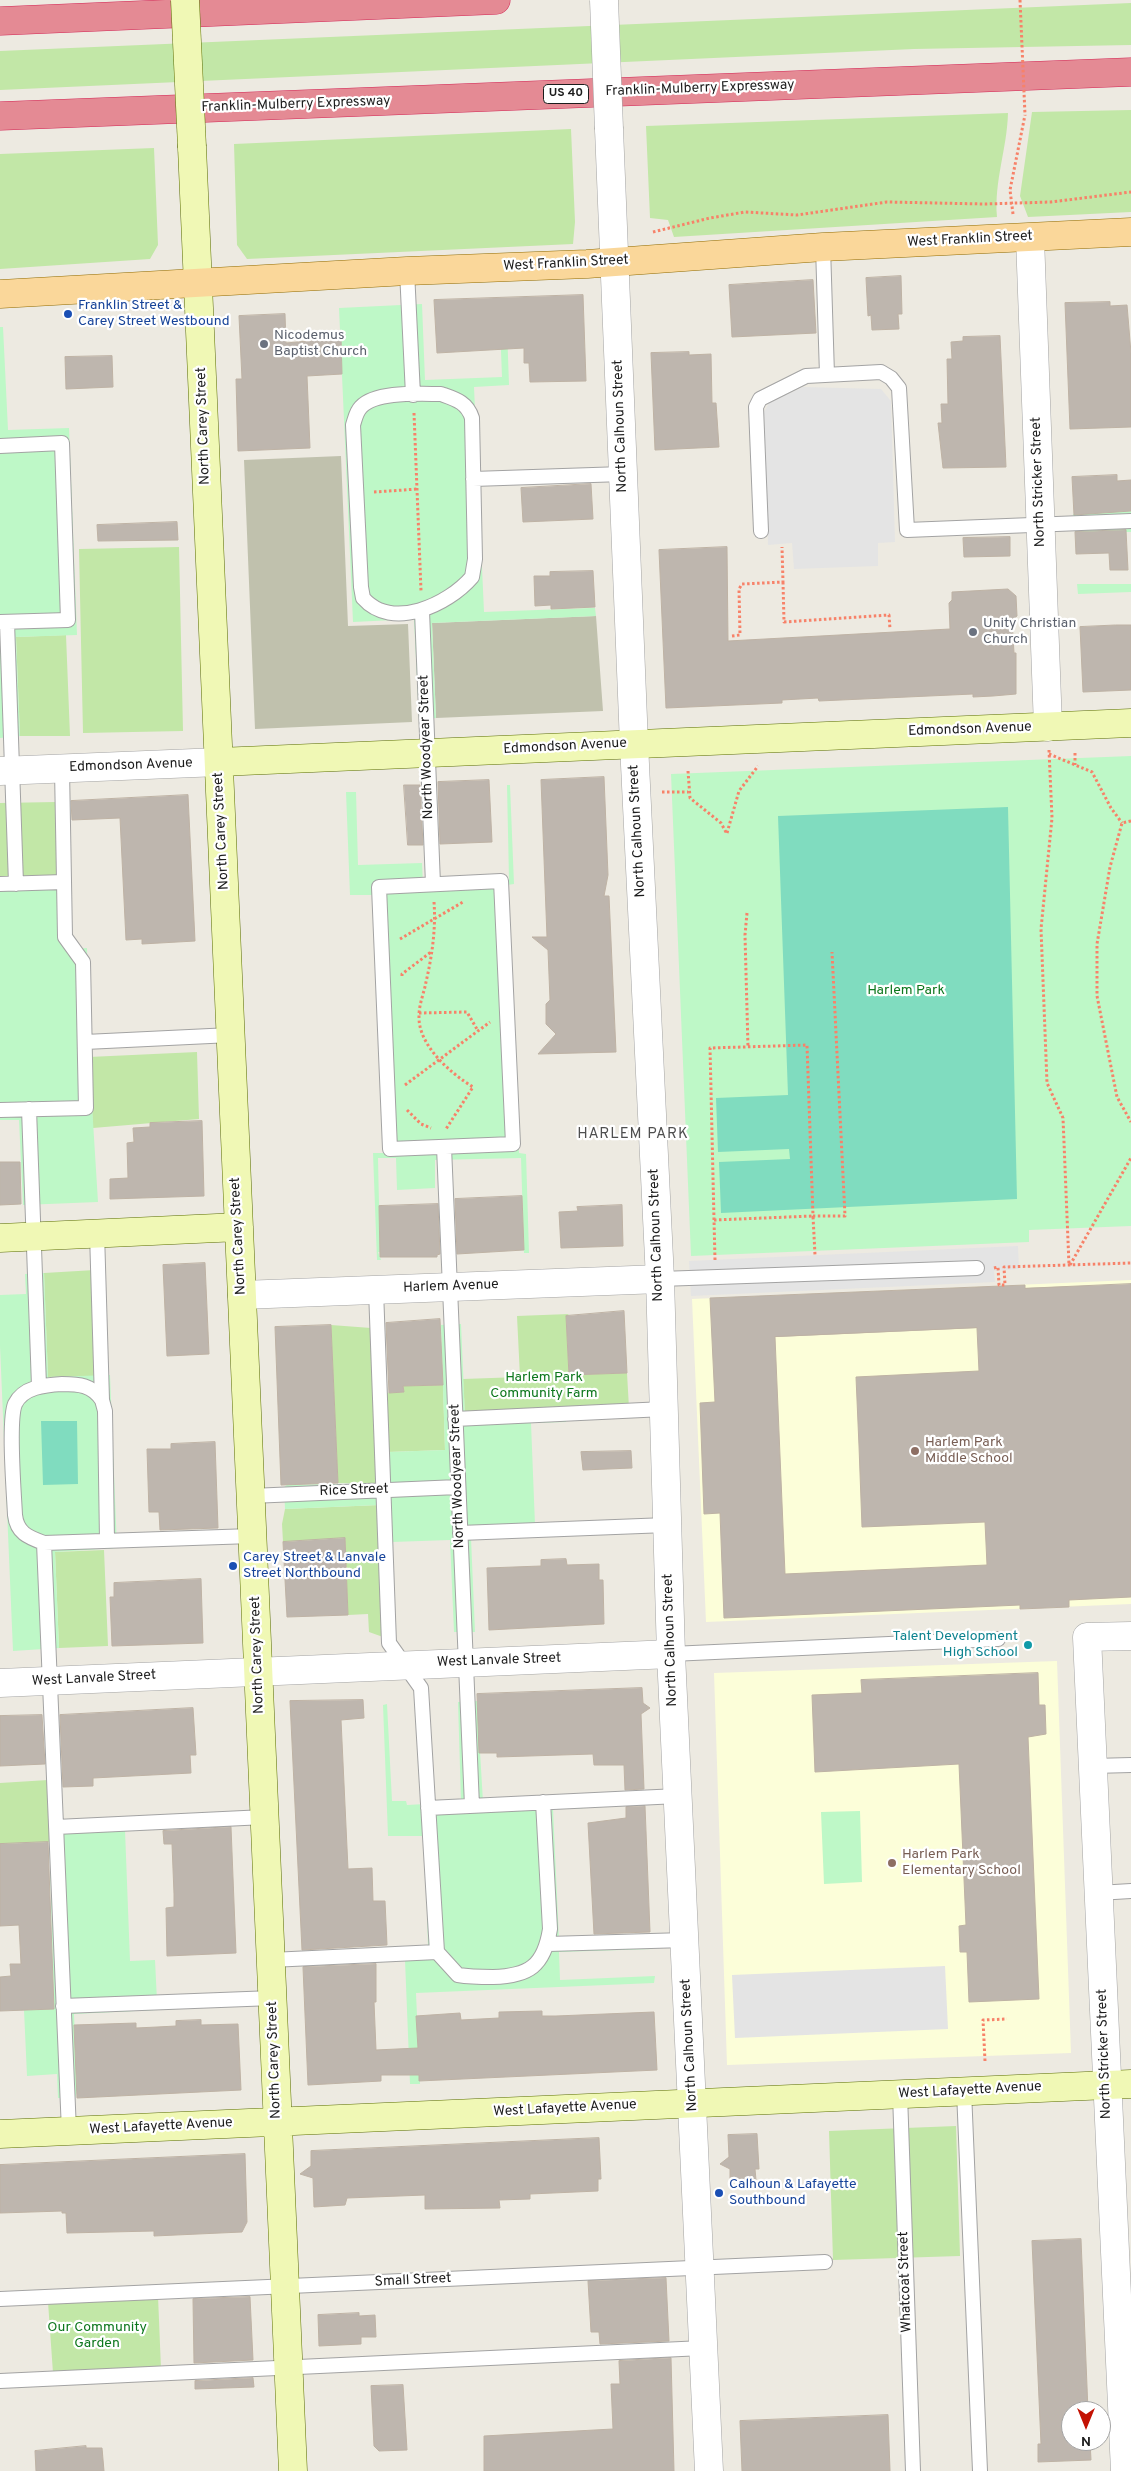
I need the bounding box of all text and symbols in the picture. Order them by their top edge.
street label: Franklin-Mulberry Expressway [605,77,795,101]
road number: US 40 [544,85,588,104]
street label: Franklin-Mulberry Expressway [201,93,391,117]
street label: West Franklin Street [907,228,1033,252]
street label: West Franklin Street [503,252,629,276]
place label: Franklin Street & Carey Street Westbound [78,298,230,331]
marker: Franklin Street & Carey Street Westbound [62,308,74,320]
place label: Nicodemus Baptist Church [274,328,367,361]
marker: Nicodemus Baptist Church [258,338,270,350]
street label: North Calhoun Street [610,359,632,493]
street label: North Carey Street [194,367,214,485]
street label: North Stricker Street [1028,417,1050,547]
place label: Unity Christian Church [983,616,1076,648]
marker: Unity Christian Church [967,626,979,638]
street label: North Woodyear Street [416,674,438,820]
street label: Edmondson Avenue [908,719,1032,741]
street label: Edmondson Avenue [503,735,627,759]
street label: Edmondson Avenue [69,755,193,777]
street label: North Calhoun Street [626,764,650,898]
street label: North Carey Street [211,772,233,890]
park label: Harlem Park [867,983,945,999]
district label: HARLEM PARK [576,1126,690,1144]
street label: North Calhoun Street [646,1168,668,1302]
street label: North Carey Street [228,1177,250,1295]
street label: Harlem Avenue [403,1277,499,1297]
park label: Harlem Park Community Farm [490,1370,598,1402]
street label: North Woodyear Street [447,1403,469,1549]
place label: Harlem Park Middle School [925,1435,1013,1468]
marker: Harlem Park Middle School [909,1445,921,1457]
street label: Rice Street [319,1481,389,1501]
place label: Carey Street & Lanvale Street Northbound [243,1550,386,1582]
marker: Carey Street & Lanvale Street Northbound [227,1560,239,1572]
street label: North Calhoun Street [660,1573,682,1707]
street label: North Carey Street [248,1596,268,1714]
place label: Talent Development High School [893,1629,1018,1661]
marker: Talent Development High School [1022,1639,1034,1651]
street label: West Lanvale Street [437,1650,561,1672]
street label: West Lanvale Street [31,1667,157,1691]
place label: Harlem Park Elementary School [902,1847,1021,1880]
marker: Harlem Park Elementary School [886,1857,898,1869]
street label: North Calhoun Street [678,1978,702,2112]
street label: North Stricker Street [1094,1989,1116,2119]
street label: North Carey Street [265,2001,285,2119]
street label: West Lafayette Avenue [898,2079,1042,2103]
street label: West Lafayette Avenue [493,2097,637,2121]
street label: West Lafayette Avenue [89,2115,233,2139]
place label: Calhoun & Lafayette Southbound [729,2177,857,2210]
marker: Calhoun & Lafayette Southbound [713,2187,725,2199]
street label: Whatcoat Street [896,2231,916,2333]
street label: Small Street [374,2271,452,2291]
park label: Our Community Garden [47,2320,147,2352]
north arrow [1061,2401,1111,2451]
text: N [1081,2432,1091,2449]

